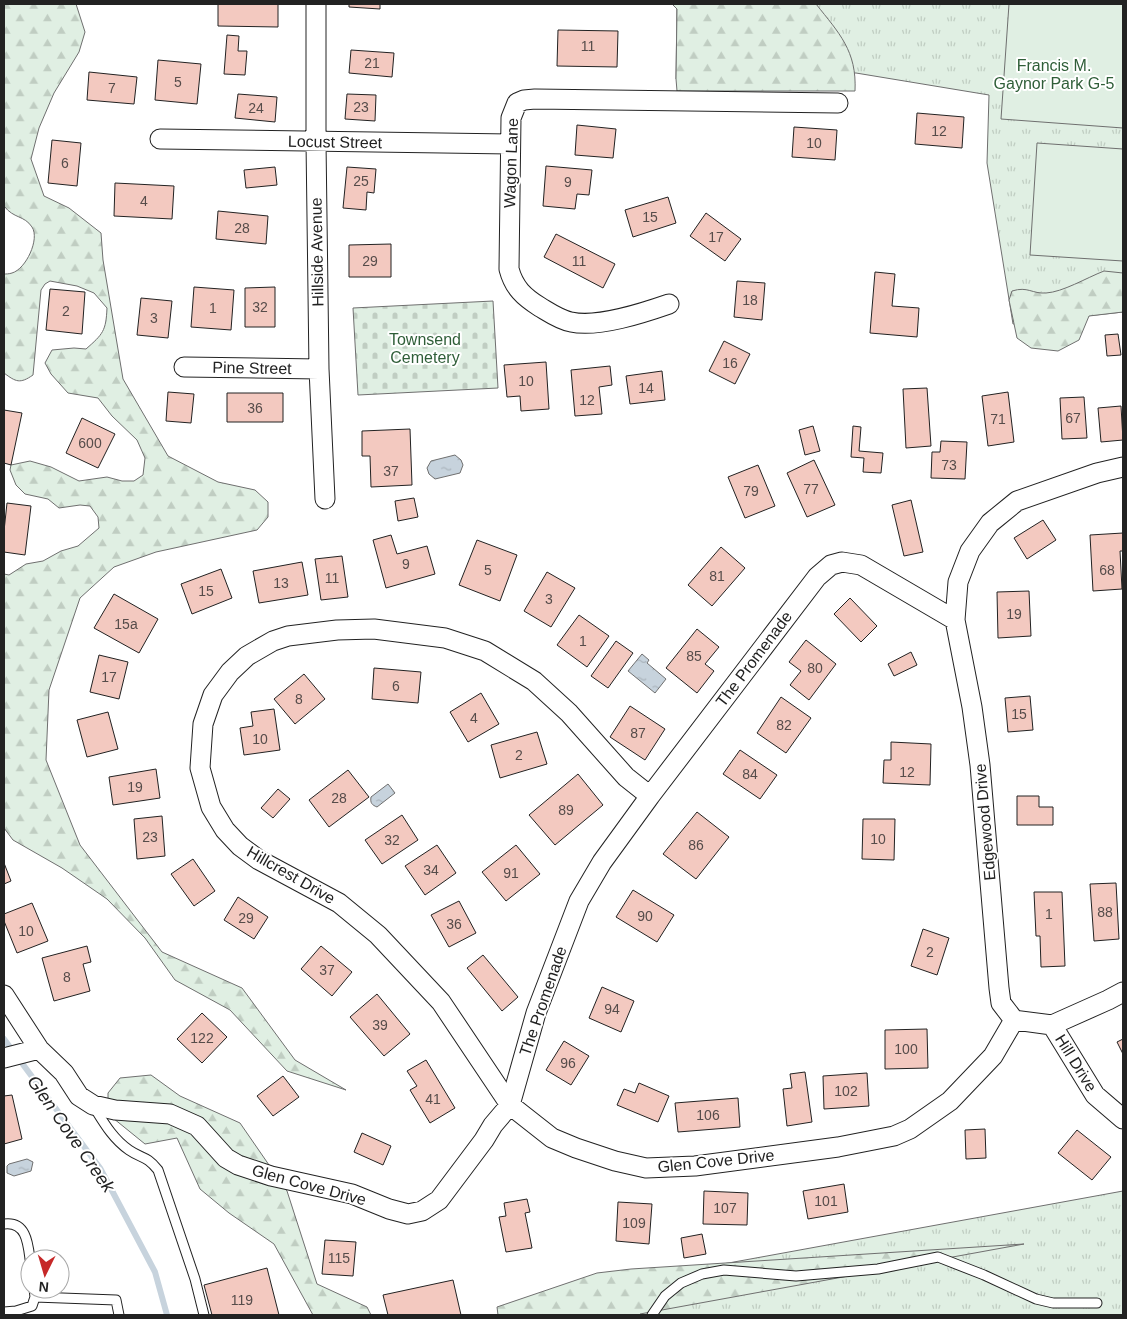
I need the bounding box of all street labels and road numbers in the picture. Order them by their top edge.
street label: Wagon Lane [501,118,521,208]
street label: Locust Street [288,133,383,151]
street label: Hillside Avenue [308,197,326,307]
street label: Pine Street [212,359,292,377]
street label: The Promenade [713,608,795,710]
street label: Edgewood Drive [971,763,999,881]
street label: Hillcrest Drive [244,843,338,907]
street label: The Promenade [516,944,570,1058]
street label: Hill Drive [1052,1031,1100,1095]
street label: Glen Cove Drive [657,1146,775,1176]
street label: Glen Cove Drive [250,1162,368,1208]

